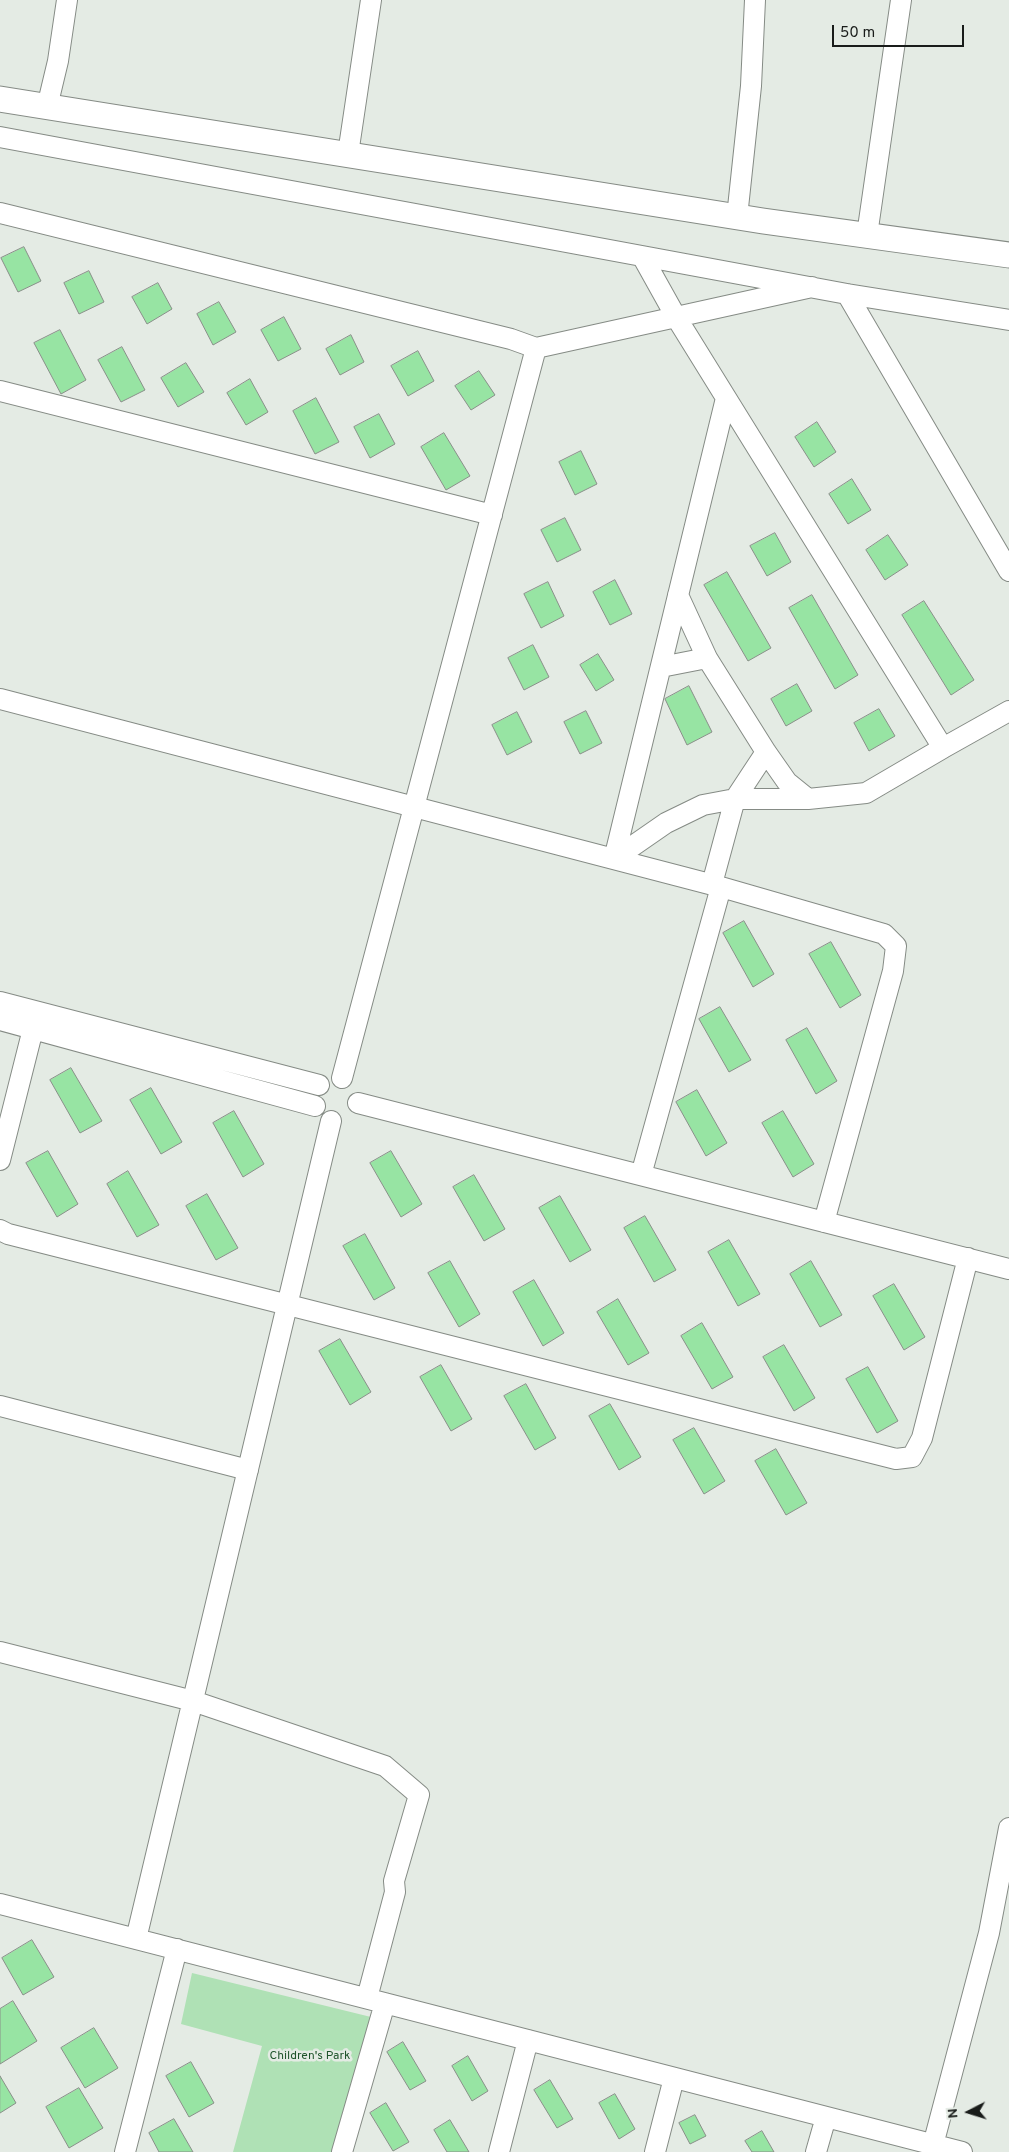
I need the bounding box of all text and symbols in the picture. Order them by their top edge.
scale bar [834,15,966,47]
text: 50 m [840,24,875,43]
park label: Children's Park [270,2050,350,2064]
north arrow [944,2087,994,2137]
text: N [945,2108,962,2119]

